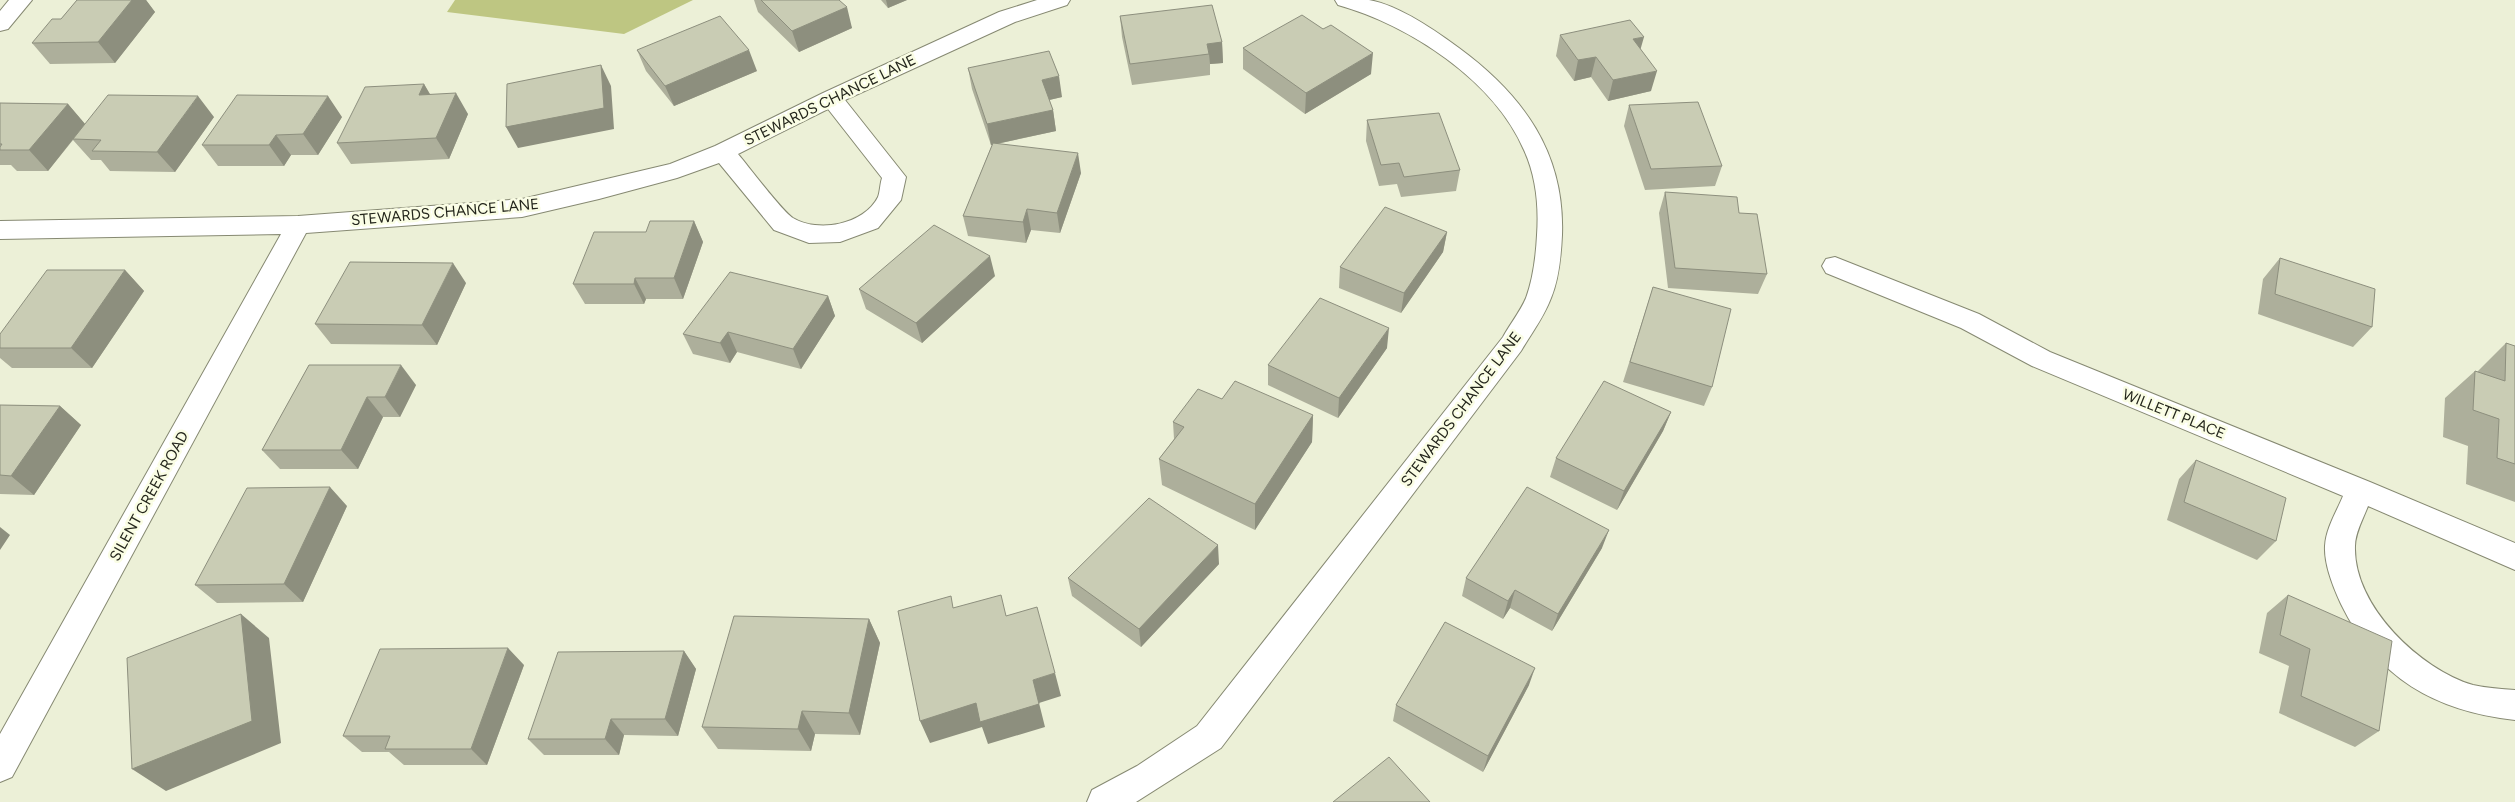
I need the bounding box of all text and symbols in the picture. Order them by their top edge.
street label: STEWARDS CHANCE LANE [741,51,919,149]
street label: STEWARDS CHANCE LANE [350,195,540,229]
street label: STEWARDS CHANCE LANE [1397,328,1525,490]
street label: WILLETT PLACE [2120,385,2228,443]
street label: SILENT CREEK ROAD [106,428,192,564]

